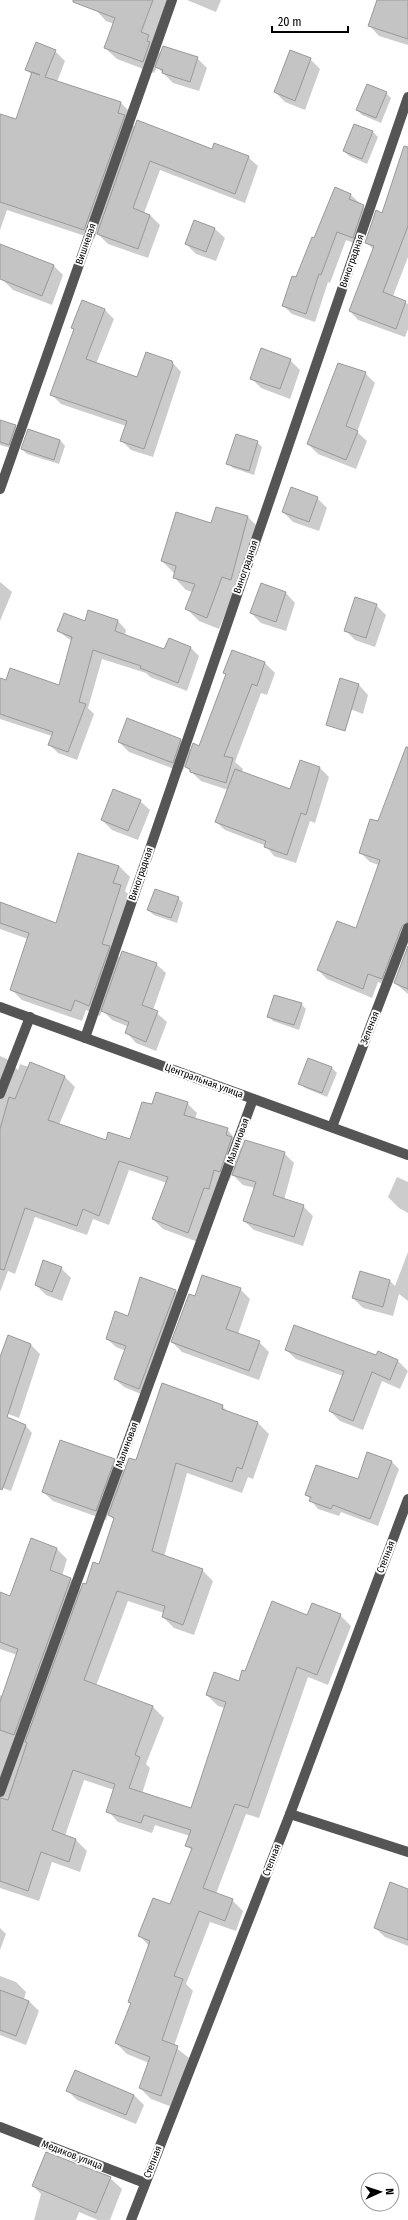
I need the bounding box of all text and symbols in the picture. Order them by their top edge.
scale bar [272,8,348,34]
text: 20 m [278,15,302,29]
street label: Вишневая [73,222,99,266]
street label: Виноградная [337,233,367,289]
street label: Виноградная [231,539,261,595]
street label: Виноградная [126,846,156,902]
street label: Зеленая [358,1010,382,1046]
street label: Центральная улица [163,1061,245,1101]
street label: Малиновая [224,1116,252,1166]
street label: Малиновая [113,1420,141,1470]
street label: Степная [374,1539,398,1575]
street label: Степная [260,1842,284,1878]
street label: Медиков улица [40,2138,104,2172]
street label: Степная [141,2144,165,2180]
north arrow [360,2172,400,2212]
text: N [383,2188,396,2195]

